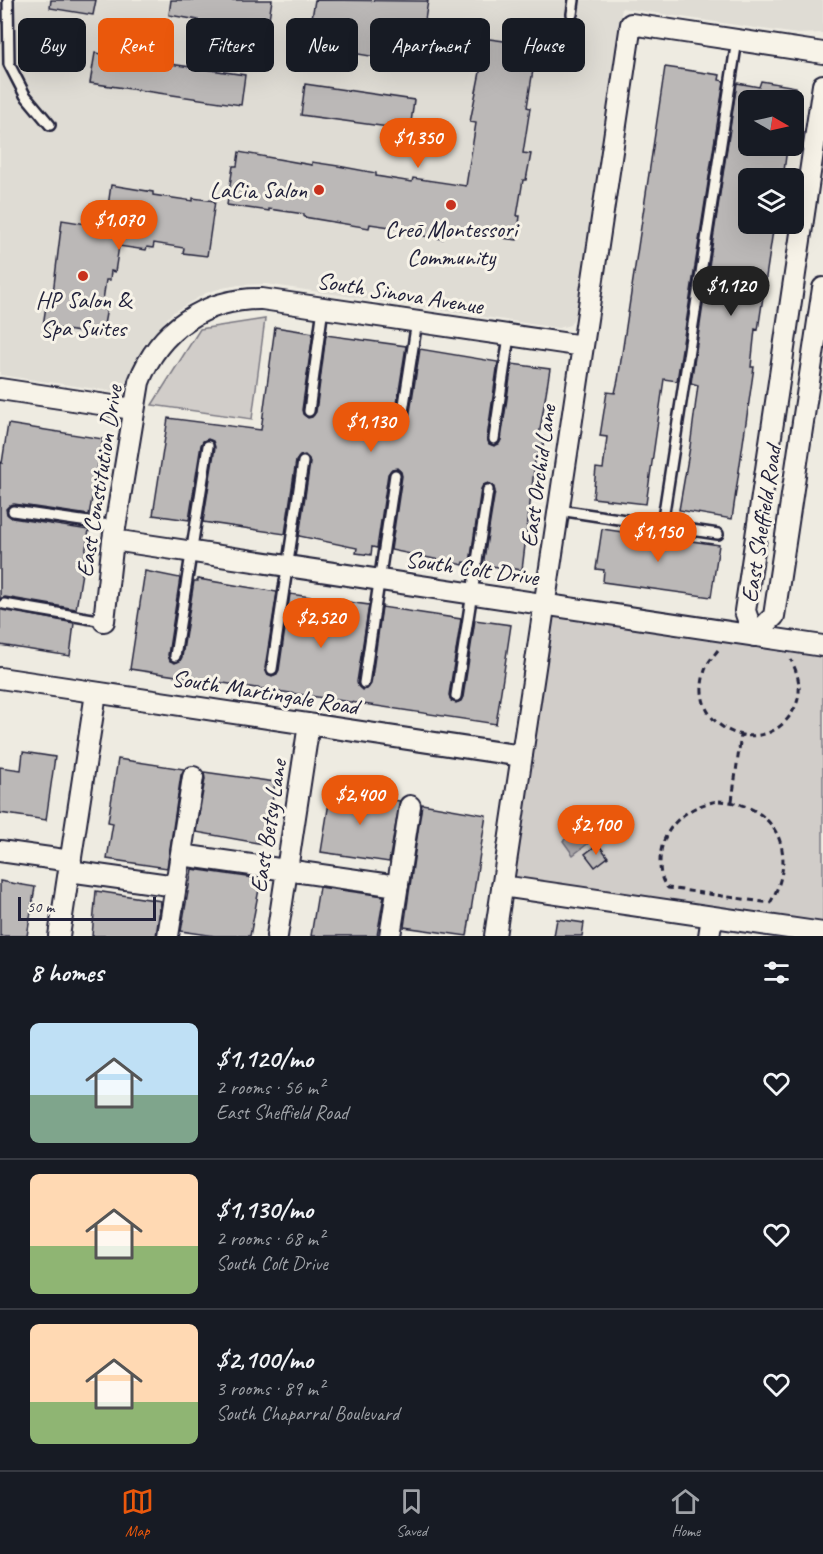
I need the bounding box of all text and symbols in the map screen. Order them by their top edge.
chip: Buy [18,18,86,72]
chip: Rent [98,18,174,72]
chip: Filters [186,18,274,72]
chip: New [286,18,358,72]
chip: Apartment [370,18,490,72]
chip: House [502,18,585,72]
north arrow [738,90,804,156]
map controls [738,90,804,234]
pin: $1,350 [369,118,467,169]
text: $1,350 [394,125,442,150]
button: layers [738,168,804,234]
place label: LaCia Salon [210,175,307,205]
marker: LaCia Salon [312,183,326,197]
marker: Creō Montessori Community [444,198,458,212]
pin: $1,070 [70,200,168,251]
text: $1,070 [95,207,143,232]
place label: Creō Montessori Community [385,214,520,272]
street label: South Sinova Avenue [315,265,487,321]
pin: $1,120 [682,266,780,317]
marker: HP Salon & Spa Suites [76,269,90,283]
text: $1,120 [707,273,755,298]
place label: HP Salon & Spa Suites [36,285,133,343]
street label: East Constitution Drive [69,381,129,579]
street label: East Orchid Lane [513,401,563,549]
pin: $1,130 [322,402,420,453]
text: $1,130 [347,409,395,434]
street label: East Sheffield Road [734,440,789,605]
pin: $1,150 [609,512,707,563]
text: $1,150 [634,519,682,544]
street label: South Colt Drive [404,544,543,592]
pin: $2,520 [272,598,370,649]
text: $2,520 [297,605,345,630]
street label: South Martingale Road [170,662,364,722]
street label: East Betsy Lane [243,755,294,895]
pin: $2,400 [311,775,409,826]
text: $2,400 [336,782,384,807]
pin: $2,100 [547,805,645,856]
text: $2,100 [572,812,620,837]
scale bar [18,894,156,922]
text: 50 m [27,897,54,917]
text: 8 homes [30,956,103,989]
icon: filters [760,956,793,989]
text: $1,120/mo [216,1042,313,1075]
icon: home [78,1047,150,1119]
icon: heart [760,1067,793,1100]
text: 2 rooms · 56 m² [216,1075,324,1100]
text: East Sheffield Road [216,1100,348,1125]
text: $1,130/mo [216,1193,313,1226]
icon: home [78,1198,150,1270]
icon: heart [760,1218,793,1251]
text: 2 rooms · 68 m² [216,1226,324,1251]
text: South Colt Drive [216,1251,328,1276]
text: $2,100/mo [216,1343,313,1376]
icon: home [78,1348,150,1420]
icon: heart [760,1368,793,1401]
text: 3 rooms · 89 m² [216,1376,324,1401]
text: South Chaparral Boulevard [216,1401,399,1426]
tab: Map [121,1485,154,1541]
tab: Saved [395,1485,428,1541]
tab: Home [669,1485,702,1541]

